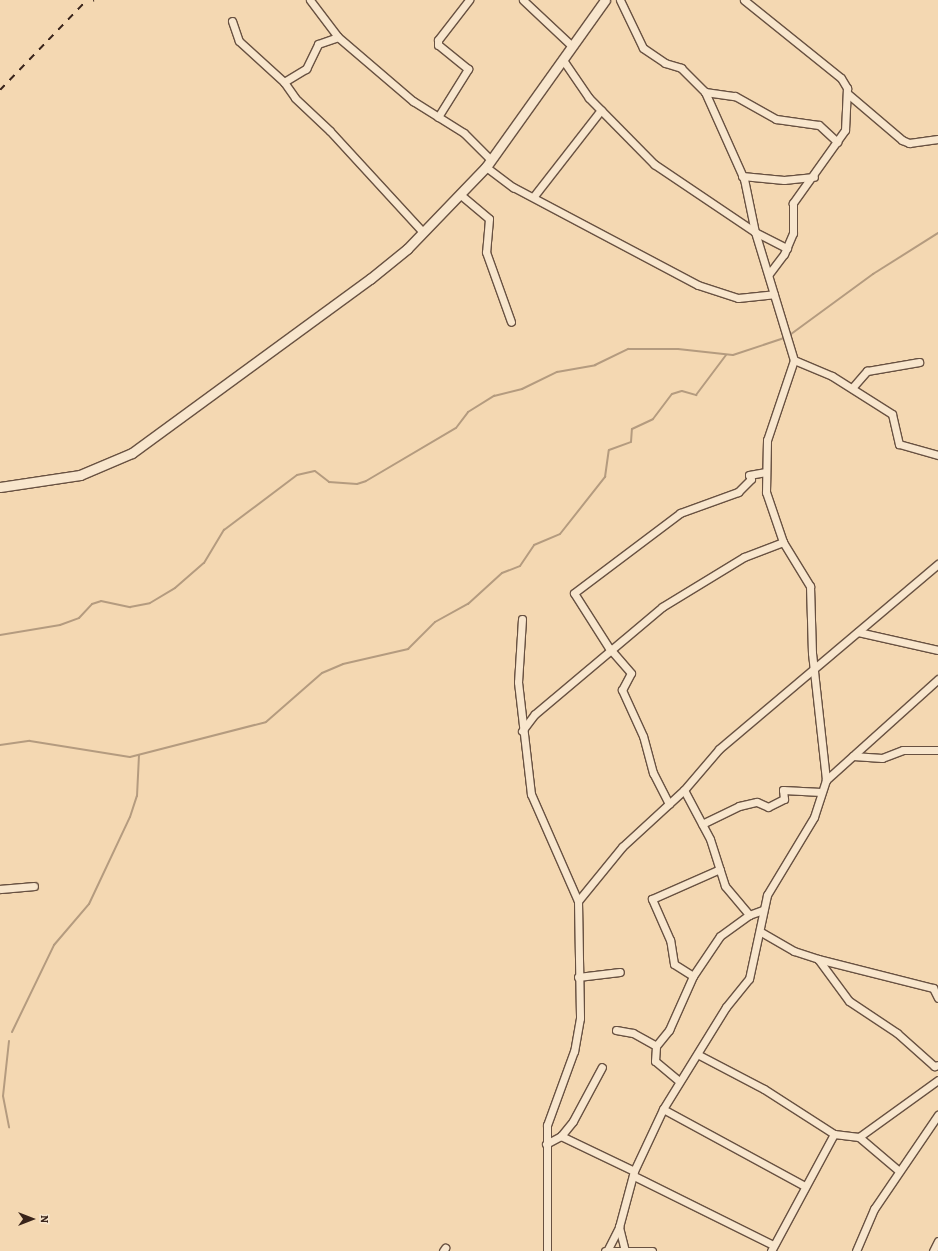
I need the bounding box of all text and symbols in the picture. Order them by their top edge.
north arrow [12,1199,52,1239]
text: N [37,1215,52,1223]

